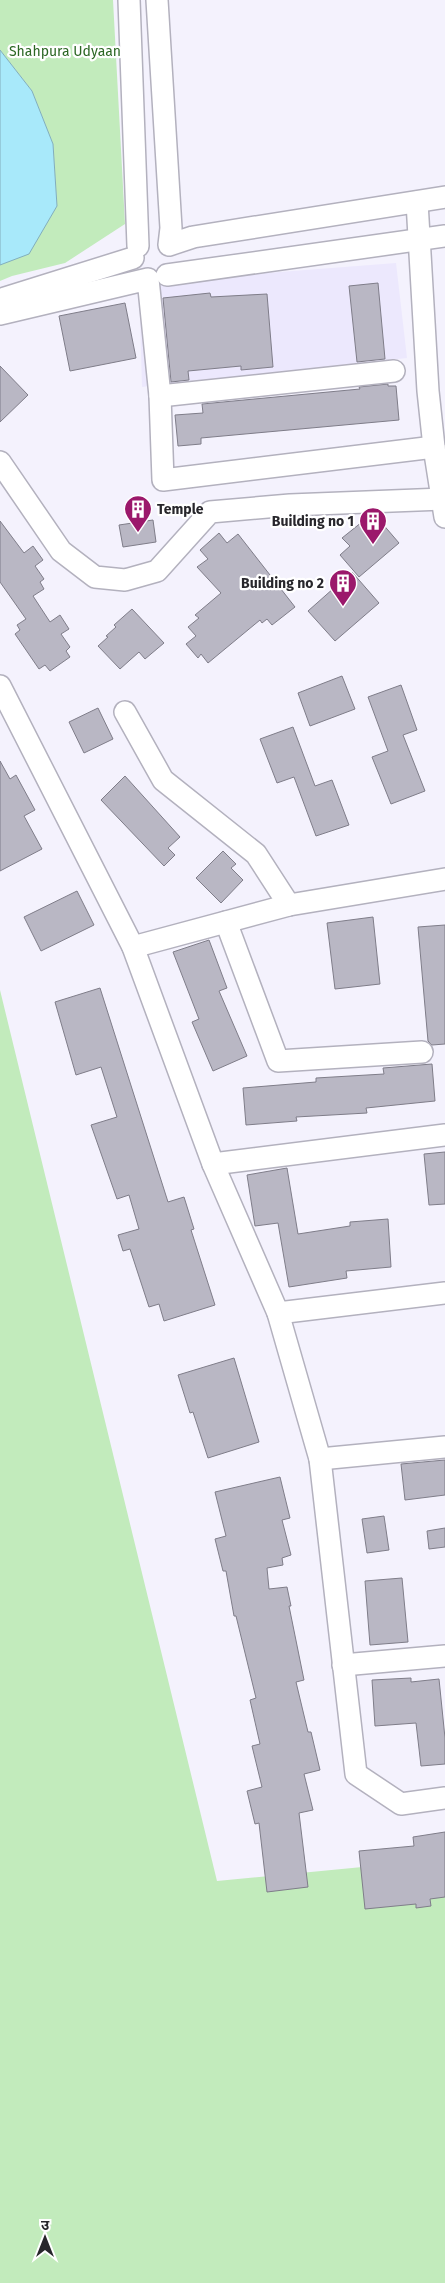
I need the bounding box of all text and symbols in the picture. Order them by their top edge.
park label: Shahpura Udyaan [9,43,121,60]
building icon: Temple [123,494,153,533]
place label: Temple [157,501,204,518]
building icon: Building no 1 [358,506,388,545]
place label: Building no 1 [272,513,354,530]
building icon: Building no 2 [328,568,358,607]
place label: Building no 2 [241,575,324,592]
north arrow [20,2213,70,2263]
text: उ [41,2217,50,2234]

